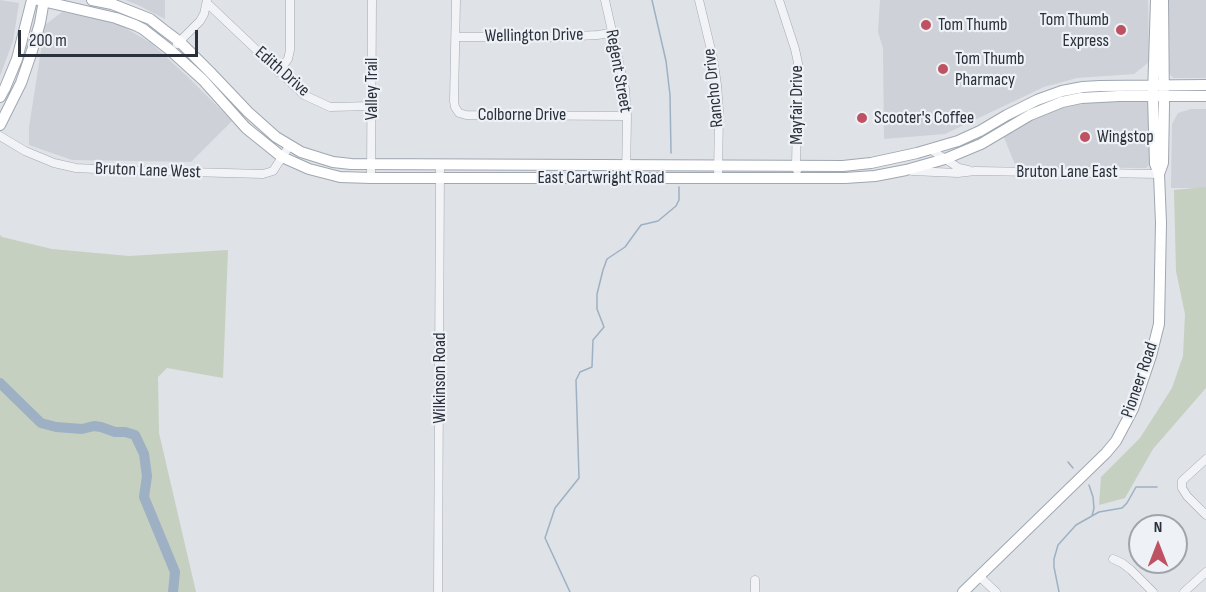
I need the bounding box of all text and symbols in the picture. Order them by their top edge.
place label: Tom Thumb Express [1040,9,1109,52]
place label: Tom Thumb [938,14,1007,36]
scale bar [21,18,201,56]
marker: Tom Thumb [919,18,933,32]
marker: Tom Thumb Express [1114,23,1128,37]
street label: Wellington Drive [484,24,584,48]
street label: Regent Street [600,28,636,114]
text: 200 m [29,30,67,51]
street label: Edith Drive [250,42,314,102]
street label: Rancho Drive [699,47,729,129]
place label: Tom Thumb Pharmacy [955,48,1024,90]
street label: Valley Trail [361,58,383,120]
marker: Tom Thumb Pharmacy [936,62,950,76]
street label: Mayfair Drive [786,65,808,145]
street label: Colborne Drive [478,104,566,126]
place label: Scooter's Coffee [874,107,974,129]
marker: Scooter's Coffee [855,111,869,125]
place label: Wingstop [1097,126,1154,148]
marker: Wingstop [1078,130,1092,144]
street label: Bruton Lane West [95,158,201,184]
street label: Bruton Lane East [1016,161,1118,183]
street label: East Cartwright Road [537,167,665,189]
street label: Wilkinson Road [429,333,451,423]
street label: Pioneer Road [1117,339,1163,421]
north arrow [1128,514,1188,574]
text: N [1154,518,1162,537]

